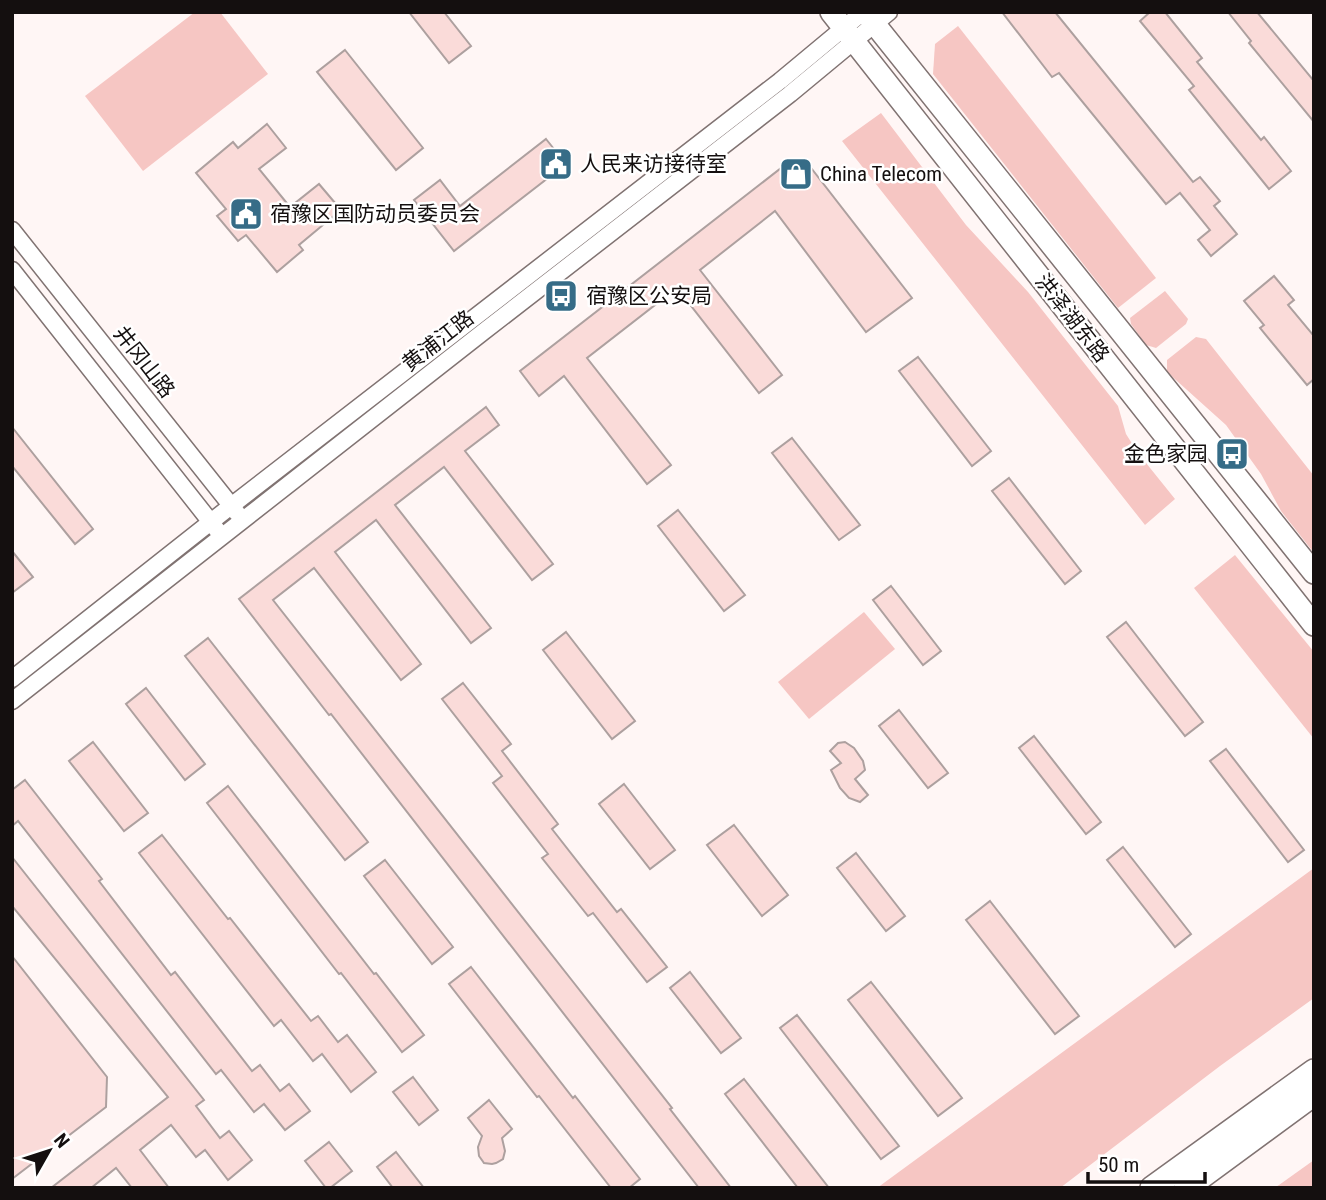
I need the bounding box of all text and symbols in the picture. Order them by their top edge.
public building icon: 人民来访接待室 [537,145,575,183]
place label: 人民来访接待室 [580,152,727,176]
shop icon: China Telecom [777,155,815,193]
place label: China Telecom [820,162,942,186]
public building icon: 宿豫区国防动员委员会 [227,195,265,233]
place label: 宿豫区国防动员委员会 [270,202,480,226]
street label: 洪泽湖东路 [1030,269,1114,367]
bus stop icon: 宿豫区公安局 [542,277,580,315]
place label: 宿豫区公安局 [586,284,712,308]
street label: 黄浦江路 [398,306,478,376]
street label: 井冈山路 [109,322,179,402]
bus stop icon: 金色家园 [1213,435,1251,473]
place label: 金色家园 [1124,442,1208,466]
north arrow [14,1116,84,1186]
text: N [49,1129,74,1152]
scale bar [1088,1140,1205,1184]
text: 50 m [1098,1153,1139,1177]

